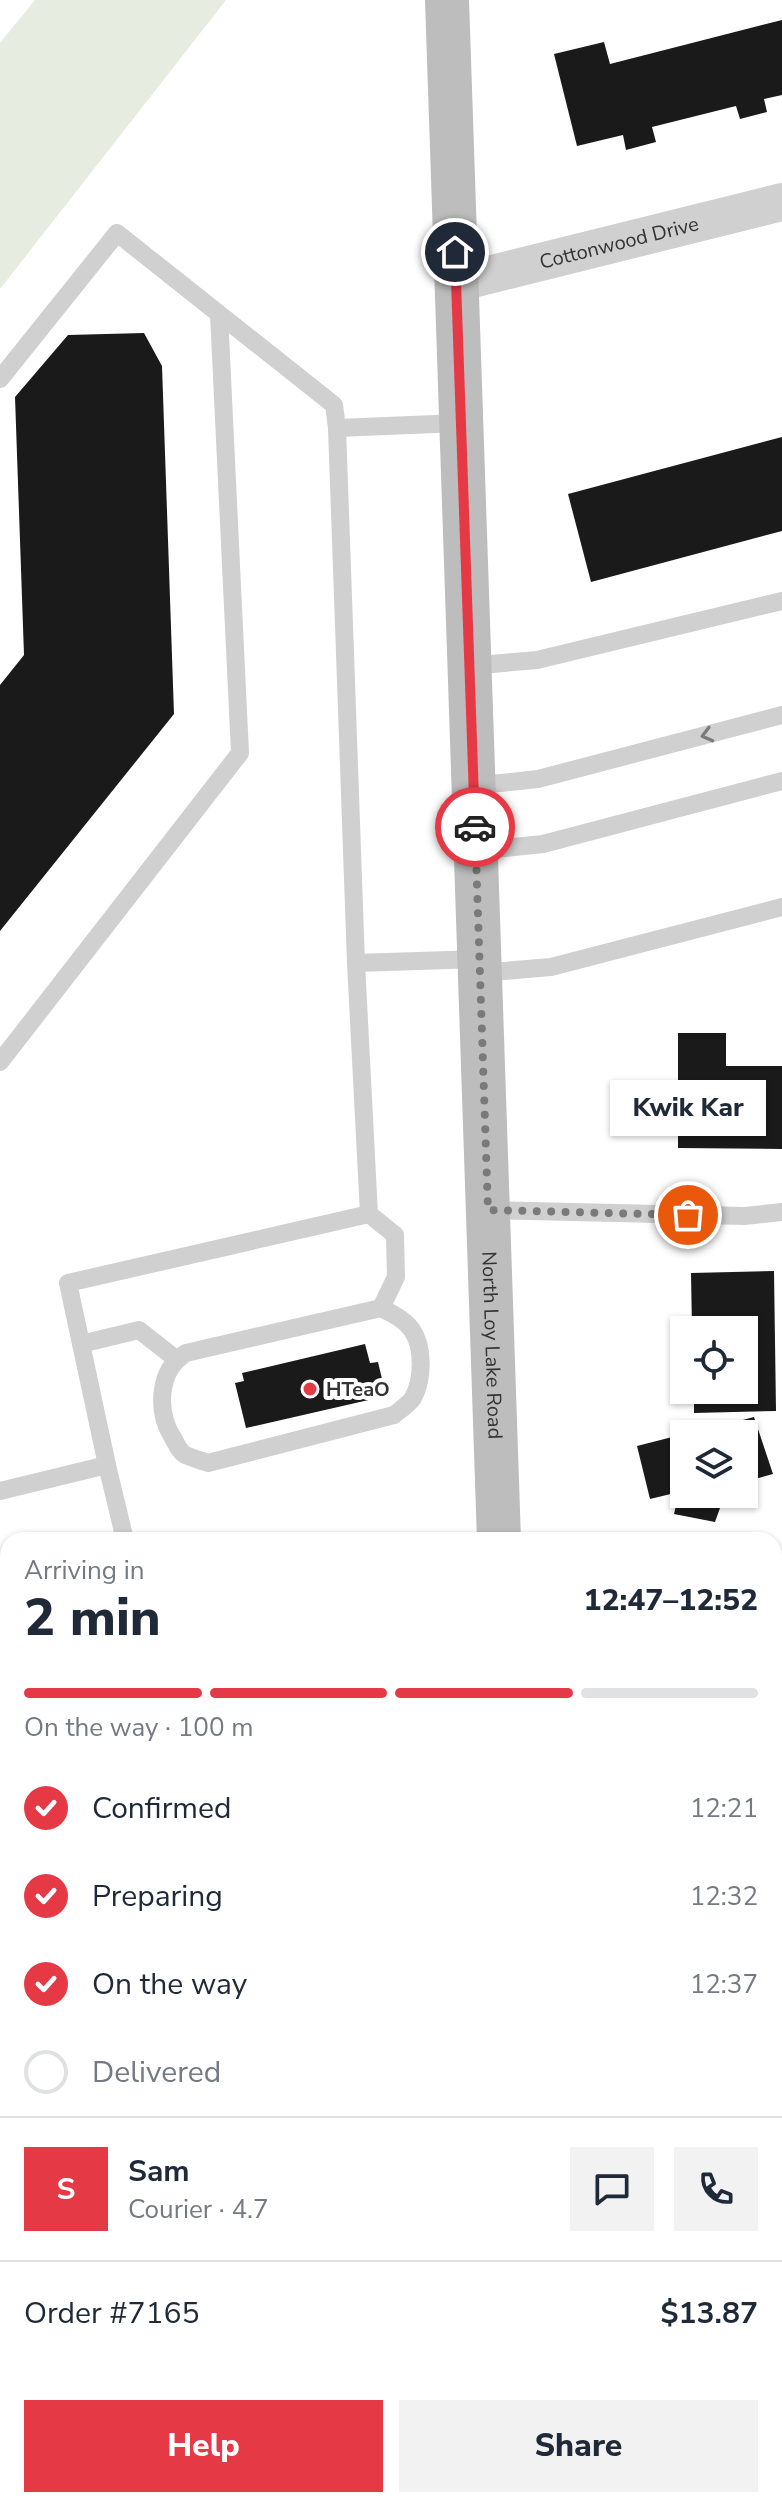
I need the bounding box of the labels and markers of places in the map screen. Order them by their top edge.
pin [421,218,489,286]
callout: Kwik Kar [610,1079,766,1135]
pin [654,1181,722,1249]
place label: HTeaO [326,1376,390,1403]
marker: HTeaO [301,1380,319,1398]

